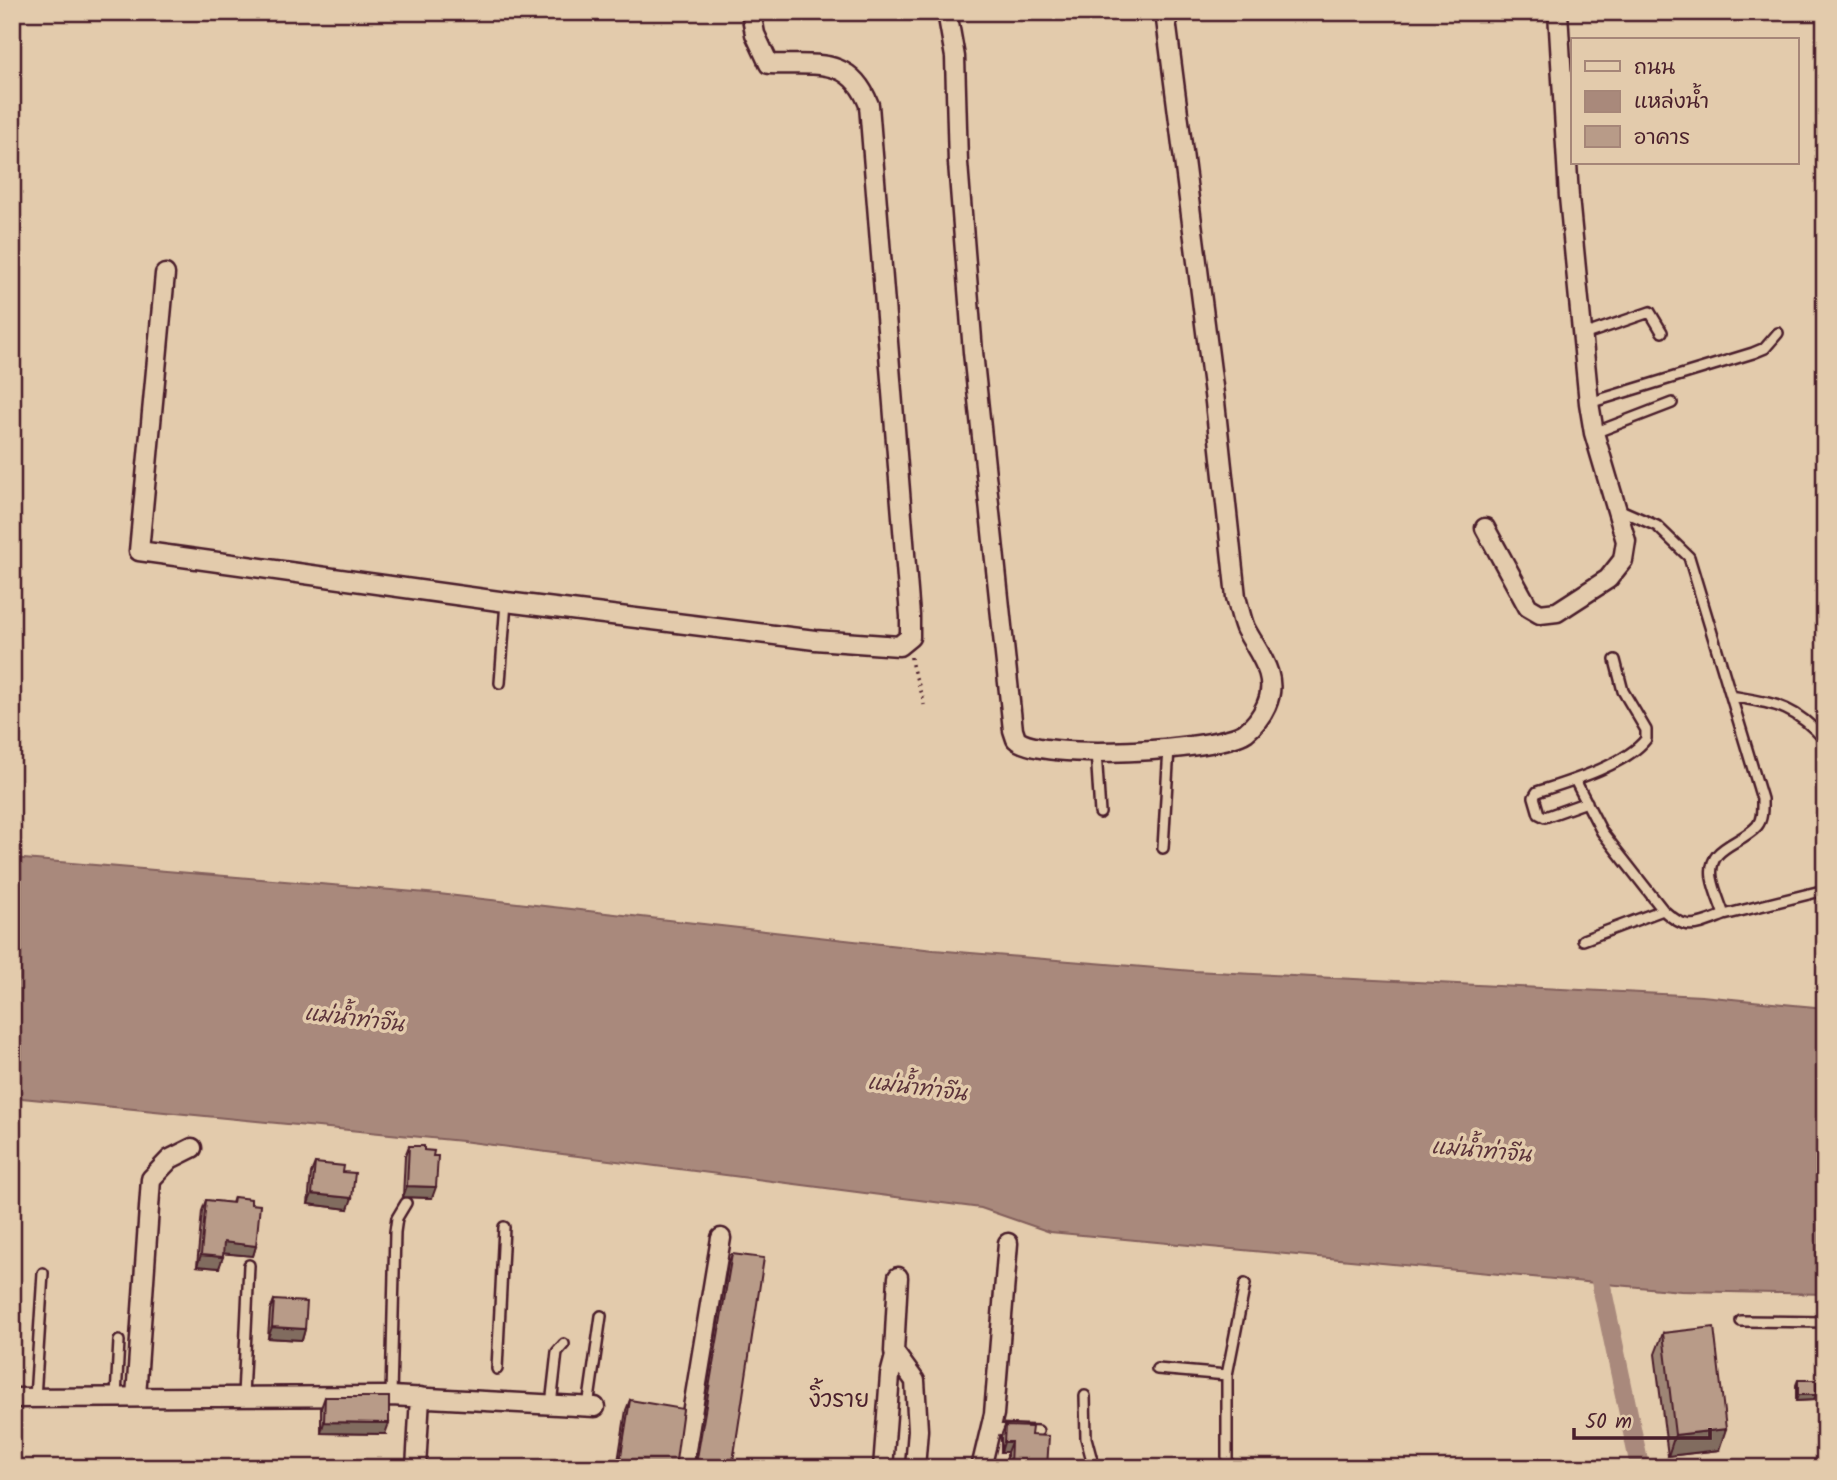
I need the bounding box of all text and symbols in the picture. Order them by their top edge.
legend [1571,38,1798,164]
text: ถนน [1634,52,1675,85]
text: แหล่งน้ำ [1634,82,1709,119]
text: อาคาร [1634,122,1690,155]
water label: แม่น้ำท่าจีน [302,993,407,1043]
water label: แม่น้ำท่าจีน [865,1062,970,1112]
water label: แม่น้ำท่าจีน [1430,1126,1534,1173]
district label: งิ้วราย [809,1377,869,1419]
scale bar [1574,1396,1711,1440]
text: 50 m [1585,1406,1632,1439]

